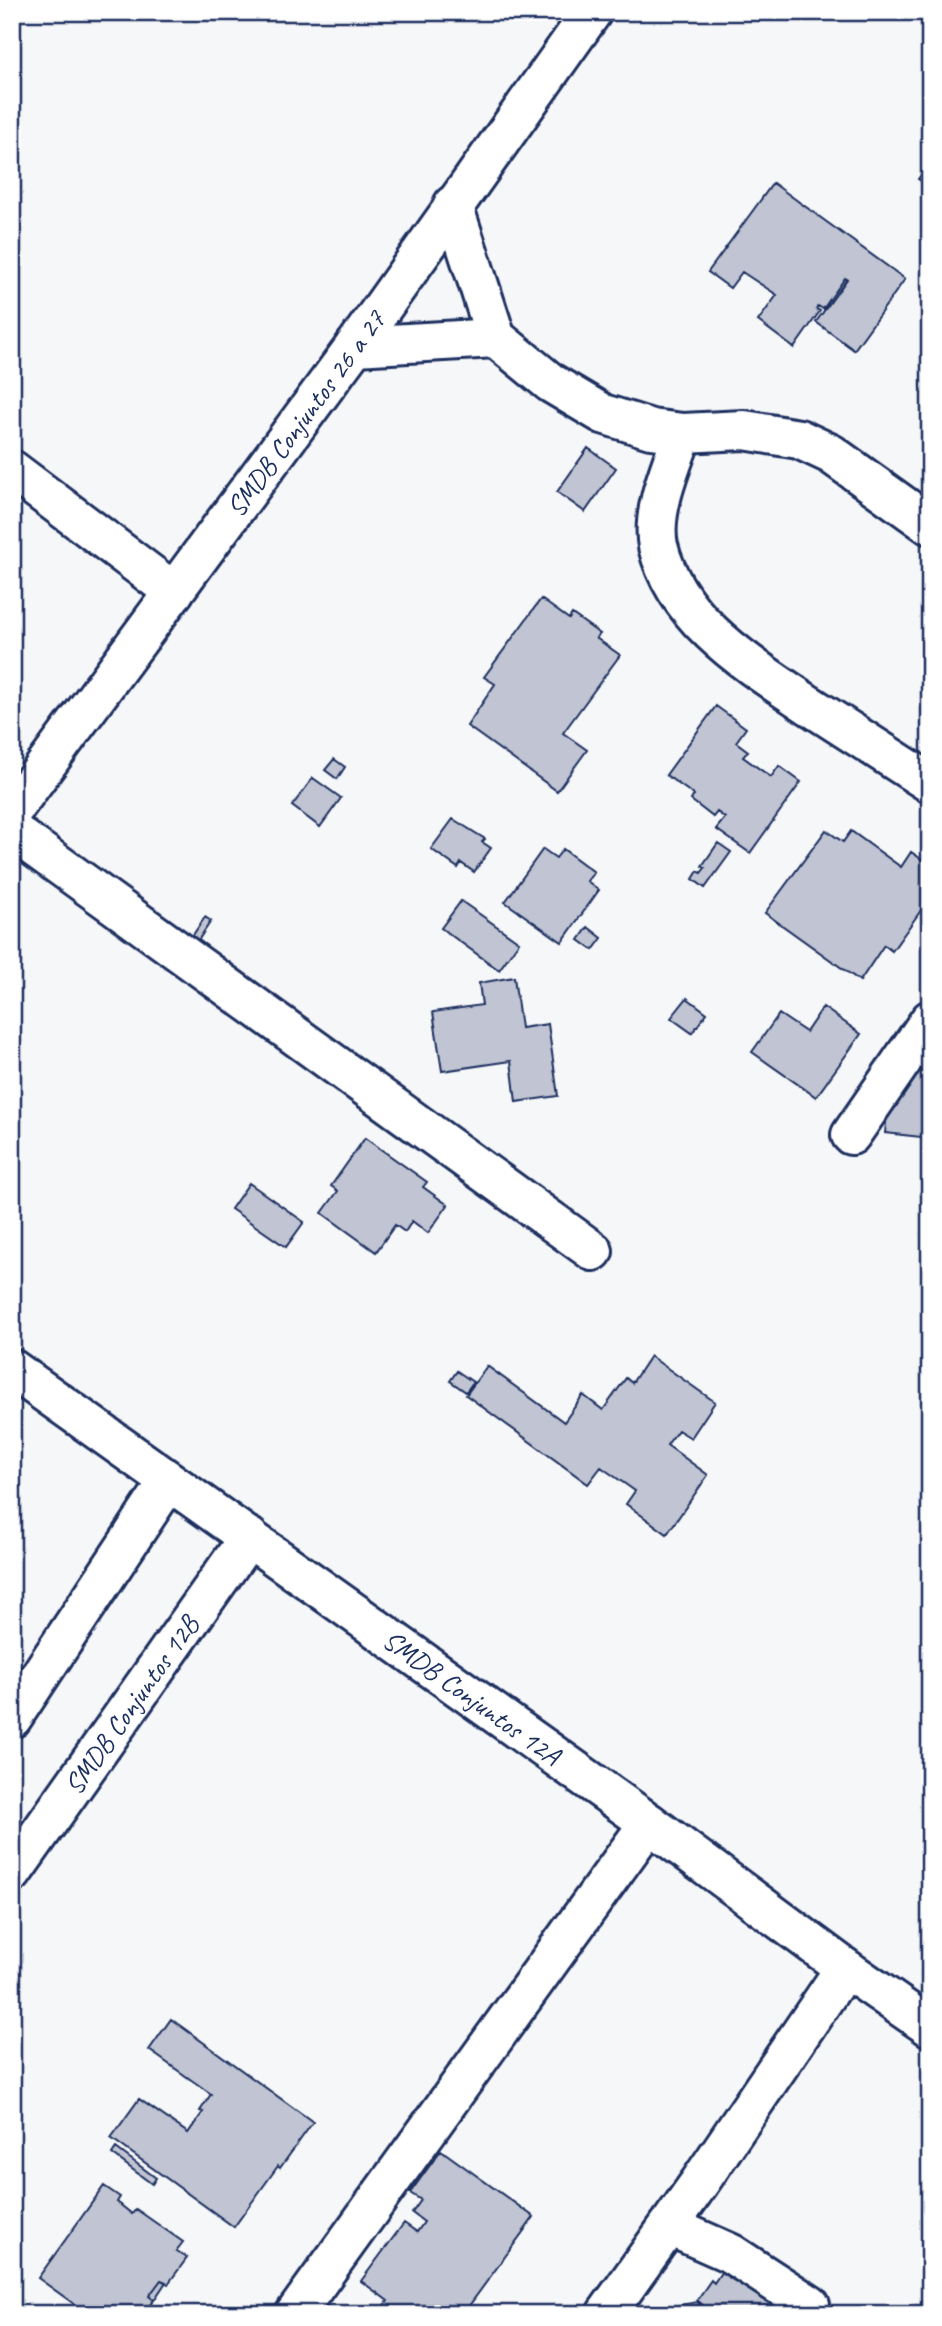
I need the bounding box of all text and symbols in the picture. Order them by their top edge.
street label: SMDB Conjuntos 26 a 27 [218,303,394,524]
street label: SMDB Conjuntos 12B [56,1607,208,1801]
street label: SMDB Conjuntos 12A [376,1622,569,1774]

